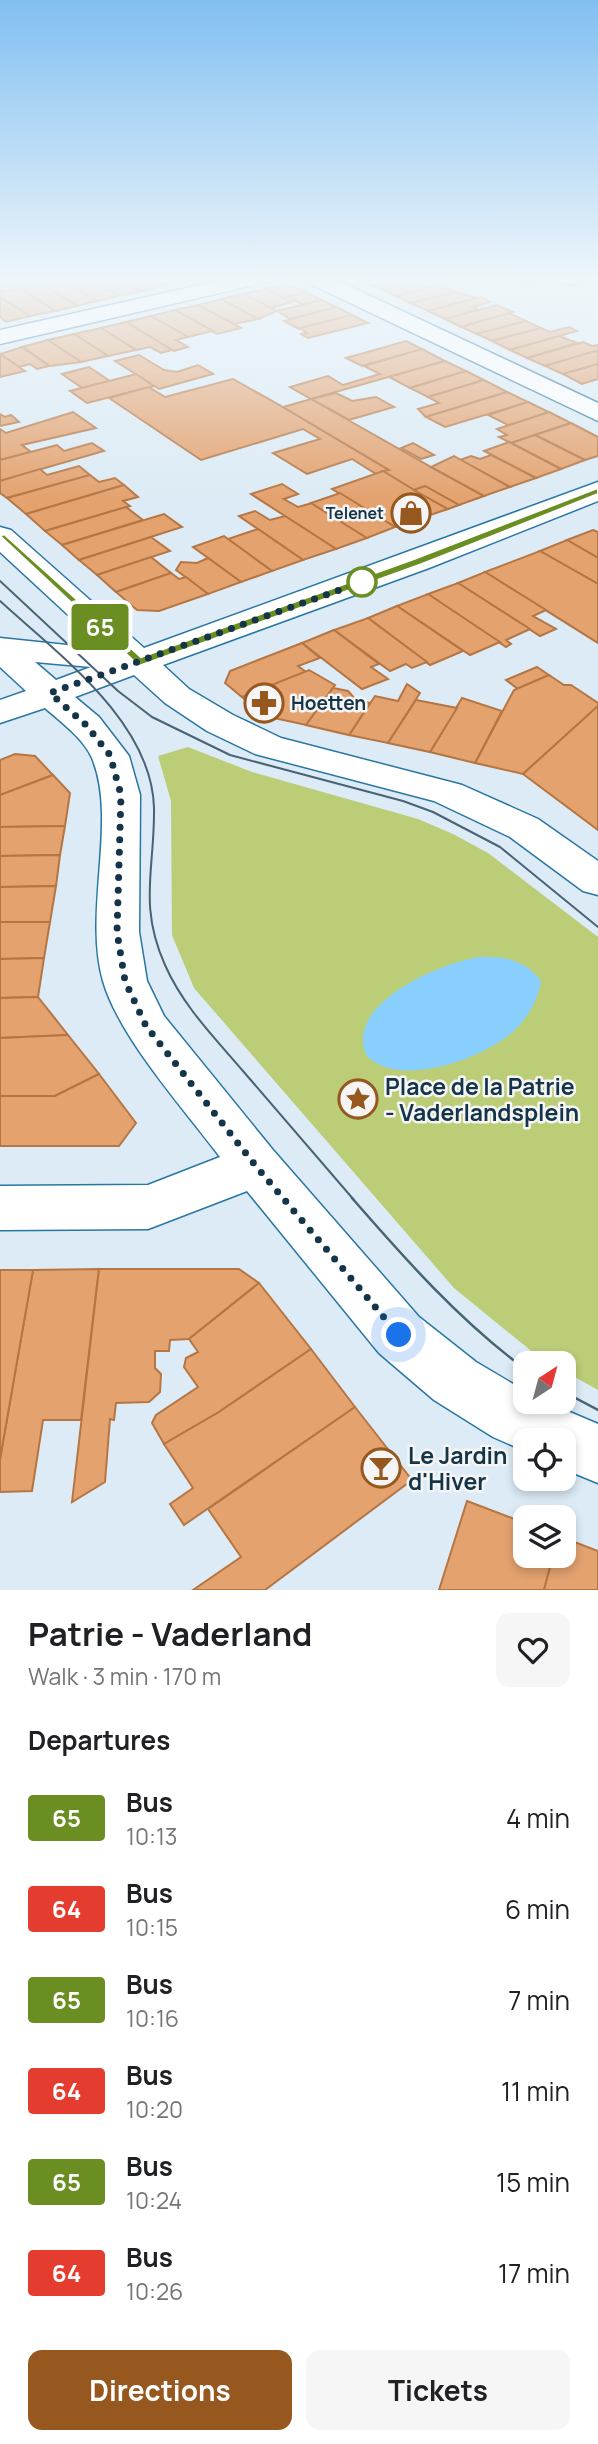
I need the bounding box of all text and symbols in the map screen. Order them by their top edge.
shop icon: Telenet [390,492,432,534]
place label: Telenet [326,502,384,524]
unlabelled marker [347,567,377,597]
line badge: 65 [68,604,132,650]
text: 65 [86,610,114,643]
pharmacy icon: Hoetten [243,682,285,724]
place label: Hoetten [291,690,366,716]
place label: Place de la Patrie - Vaderlandsplein [385,1070,579,1128]
place icon: Place de la Patrie - Vaderlandsplein [337,1078,379,1120]
your location [381,1317,416,1352]
north arrow [513,1351,576,1414]
map controls [513,1351,576,1568]
button: locate [513,1428,576,1491]
place label: Le Jardin d'Hiver [408,1439,507,1497]
bar icon: Le Jardin d'Hiver [360,1447,402,1489]
button: layers [513,1505,576,1568]
text: Patrie - Vaderland [28,1611,312,1656]
button: heart [496,1613,570,1687]
text: Walk · 3 min · 170 m [28,1660,221,1692]
text: Departures [28,1722,170,1758]
text: Bus [126,1784,173,1820]
text: 4 min [506,1800,570,1836]
text: 65 [52,1801,81,1834]
text: 10:13 [126,1820,178,1852]
text: Bus [126,1875,173,1911]
text: 6 min [505,1891,570,1927]
text: 64 [52,1892,81,1925]
text: 10:15 [126,1911,178,1943]
text: Bus [126,1966,173,2002]
text: 7 min [508,1982,570,2018]
text: 65 [52,1983,81,2016]
text: 10:16 [126,2002,179,2034]
text: Bus [126,2057,173,2093]
text: 11 min [501,2073,570,2109]
text: 64 [52,2074,81,2107]
text: 10:20 [126,2093,183,2125]
text: Bus [126,2148,173,2184]
text: 15 min [496,2164,570,2200]
text: 65 [52,2165,81,2198]
text: 10:24 [126,2184,182,2216]
text: Bus [126,2239,173,2275]
text: 17 min [498,2255,570,2291]
text: 64 [52,2256,81,2289]
text: 10:26 [126,2275,183,2307]
button: Directions [28,2350,292,2430]
button: Tickets [306,2350,570,2430]

